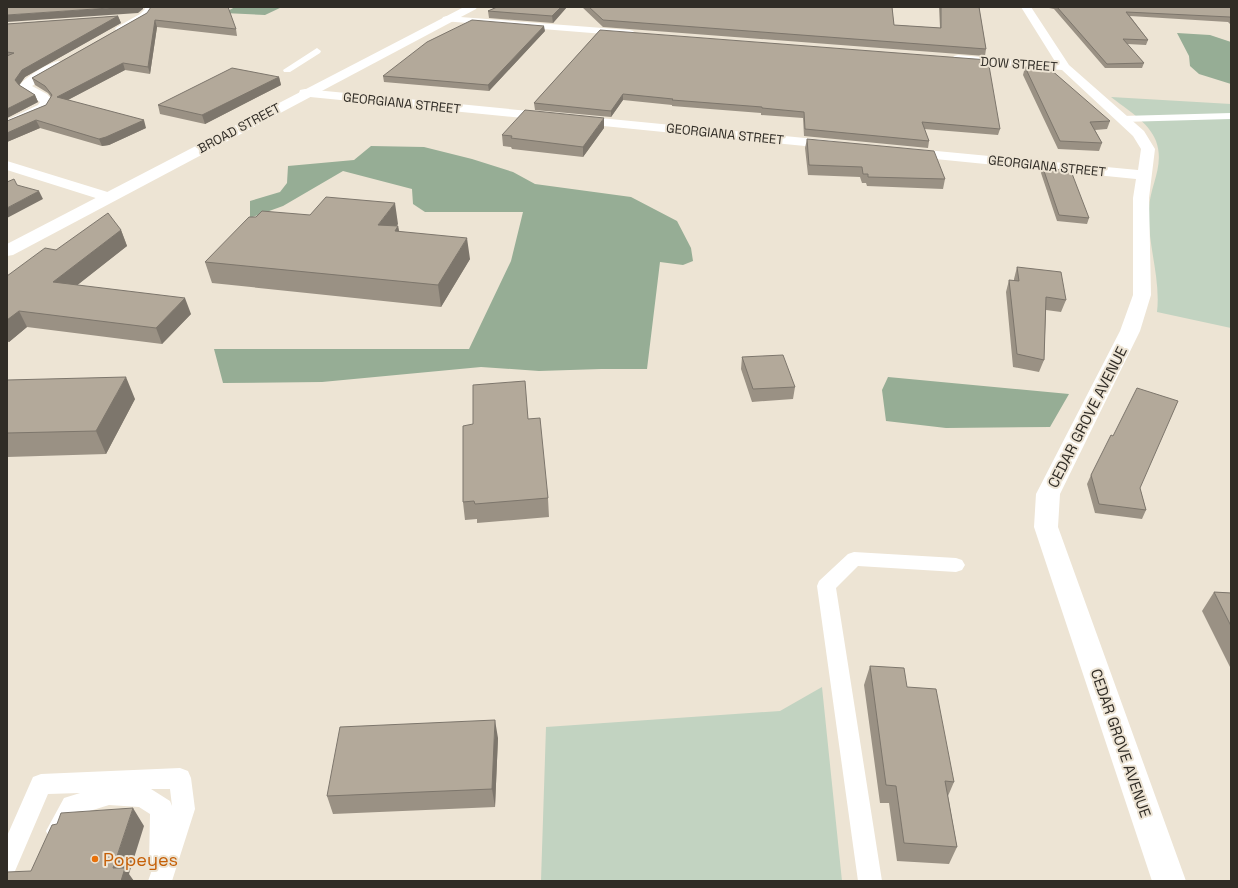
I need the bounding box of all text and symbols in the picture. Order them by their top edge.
street label: DOW STREET [980,53,1059,75]
street label: GEORGIANA STREET [342,88,462,118]
street label: BROAD STREET [195,99,284,157]
street label: GEORGIANA STREET [665,119,785,149]
street label: GEORGIANA STREET [987,151,1107,181]
street label: CEDAR GROVE AVENUE [1043,343,1131,491]
street label: CEDAR GROVE AVENUE [1087,666,1155,820]
place label: Popeyes [103,848,178,871]
marker: Popeyes [90,854,100,864]

